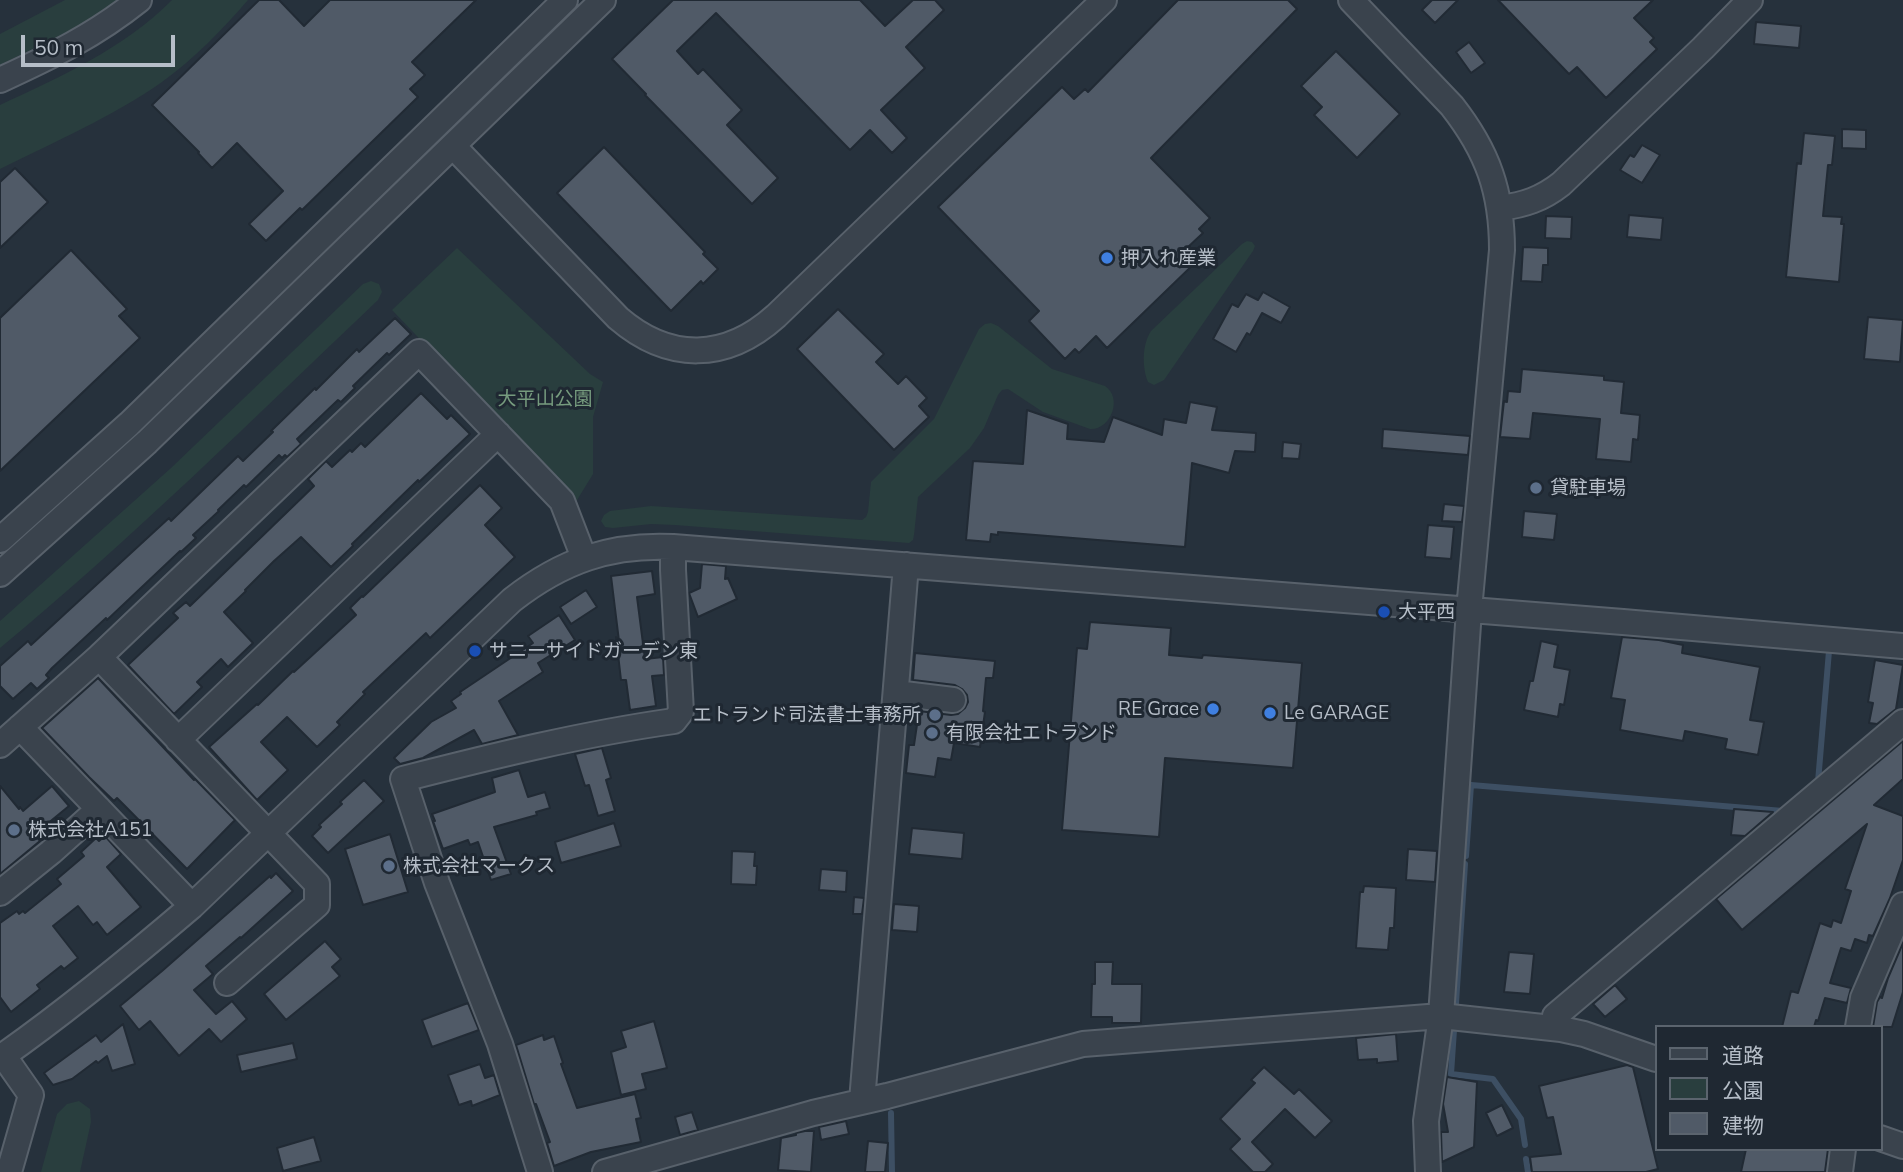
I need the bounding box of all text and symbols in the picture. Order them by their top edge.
scale bar [24,21,178,65]
text: 50 m [34,34,83,60]
place label: 押入れ産業 [1121,247,1216,269]
marker: 押入れ産業 [1099,250,1115,266]
park label: 大平山公園 [498,388,592,410]
place label: 貸駐車場 [1550,477,1626,499]
marker: 貸駐車場 [1528,480,1544,496]
place label: 大平西 [1398,601,1455,623]
marker: 大平西 [1376,604,1392,620]
place label: サニーサイドガーデン東 [489,640,698,662]
marker: サニーサイドガーデン東 [467,643,483,659]
place label: RE Grace [1118,698,1199,720]
marker: RE Grace [1205,701,1221,717]
place label: Le GARAGE [1284,702,1389,724]
place label: エトランド司法書士事務所 [693,704,921,726]
marker: Le GARAGE [1262,705,1278,721]
marker: エトランド司法書士事務所 [927,707,943,723]
place label: 有限会社エトランド [946,722,1117,744]
marker: 有限会社エトランド [924,725,940,741]
place label: 株式会社A151 [28,819,152,841]
marker: 株式会社A151 [6,822,22,838]
place label: 株式会社マークス [403,855,555,877]
marker: 株式会社マークス [381,858,397,874]
legend [1654,1025,1882,1151]
text: 道路 [1722,1042,1764,1068]
text: 公園 [1722,1077,1764,1103]
text: 建物 [1722,1112,1764,1138]

